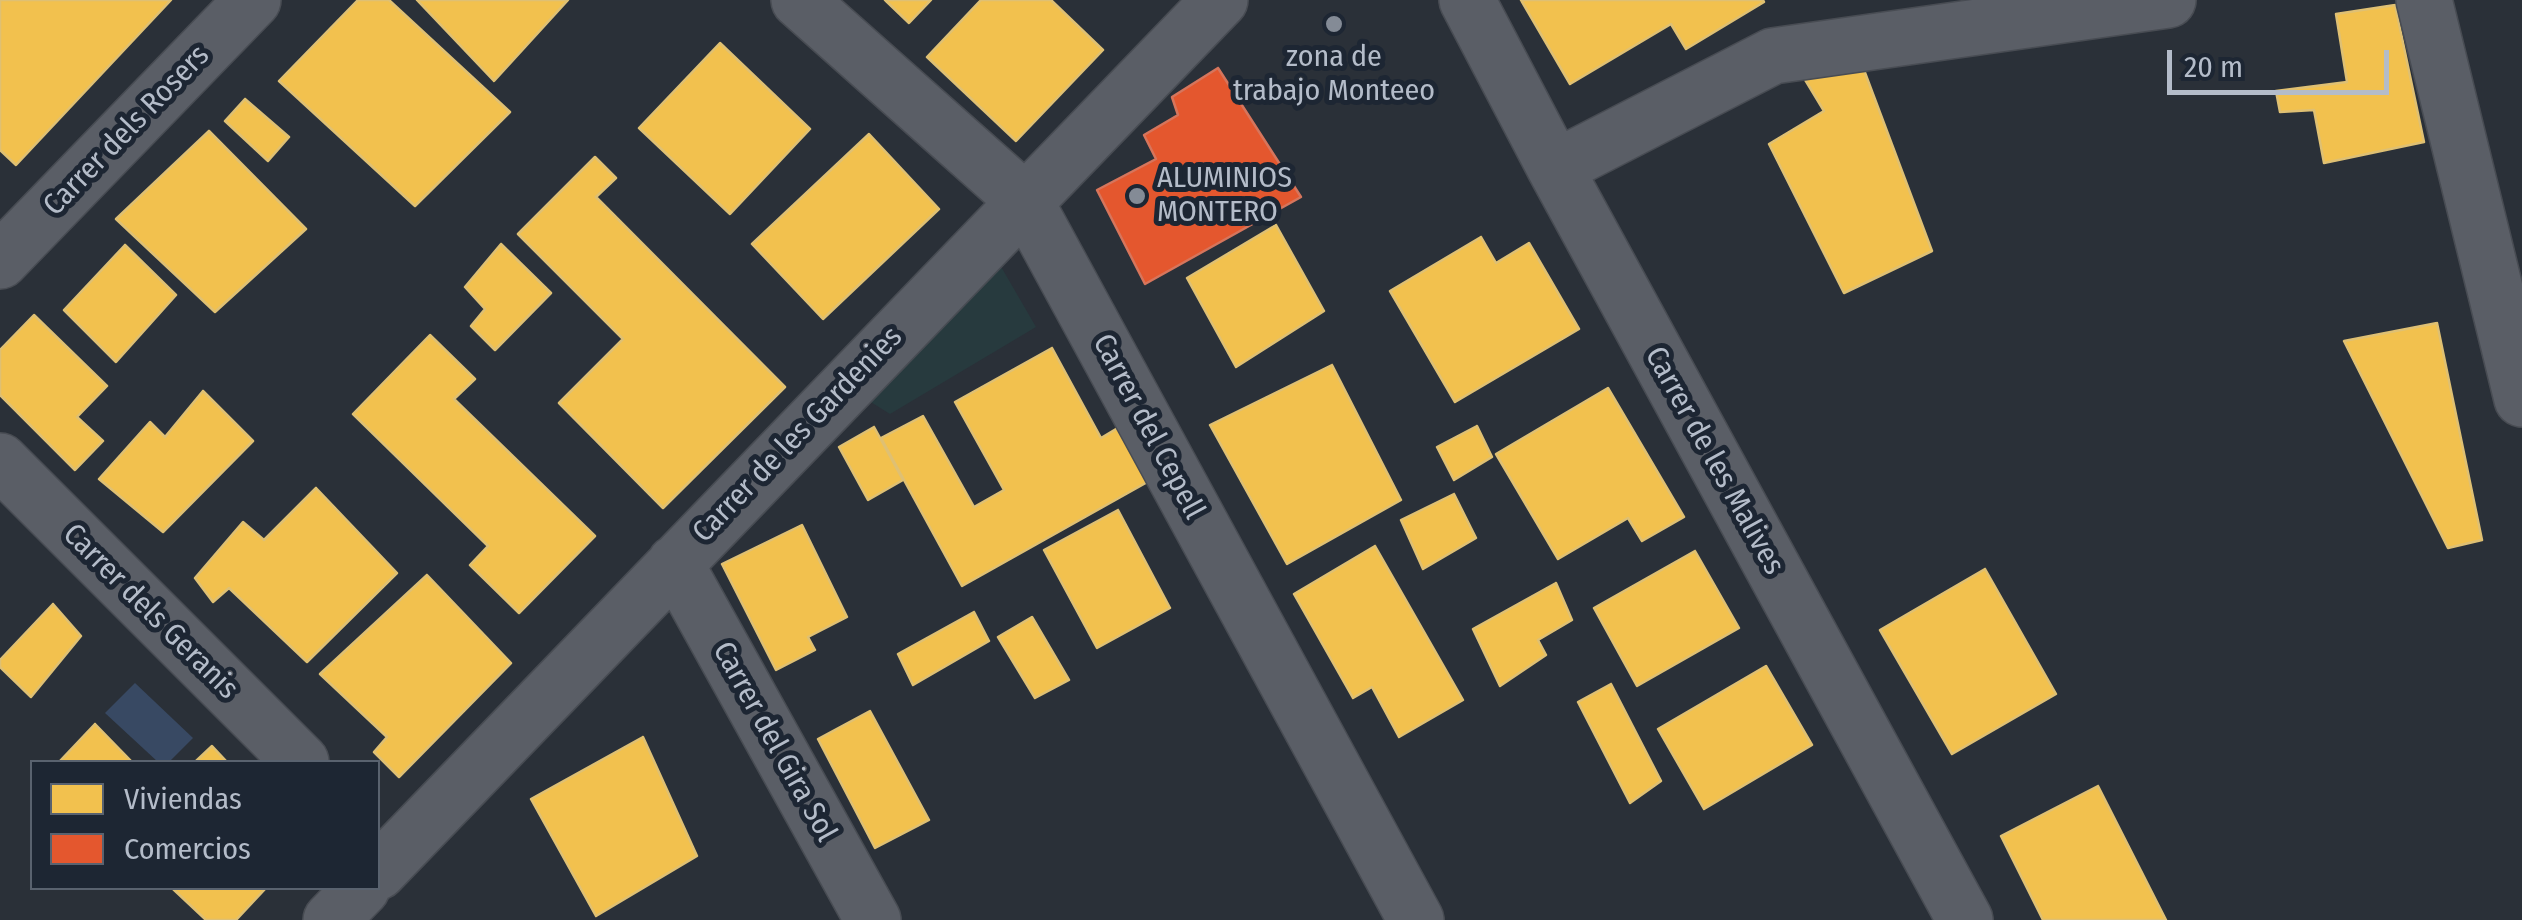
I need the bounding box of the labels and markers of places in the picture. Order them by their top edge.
marker: zona de trabajo Monteeo [1323,13,1345,35]
place label: zona de trabajo Monteeo [1233,40,1435,110]
place label: ALUMINIOS MONTERO [1157,161,1292,232]
marker: ALUMINIOS MONTERO [1126,185,1148,207]

